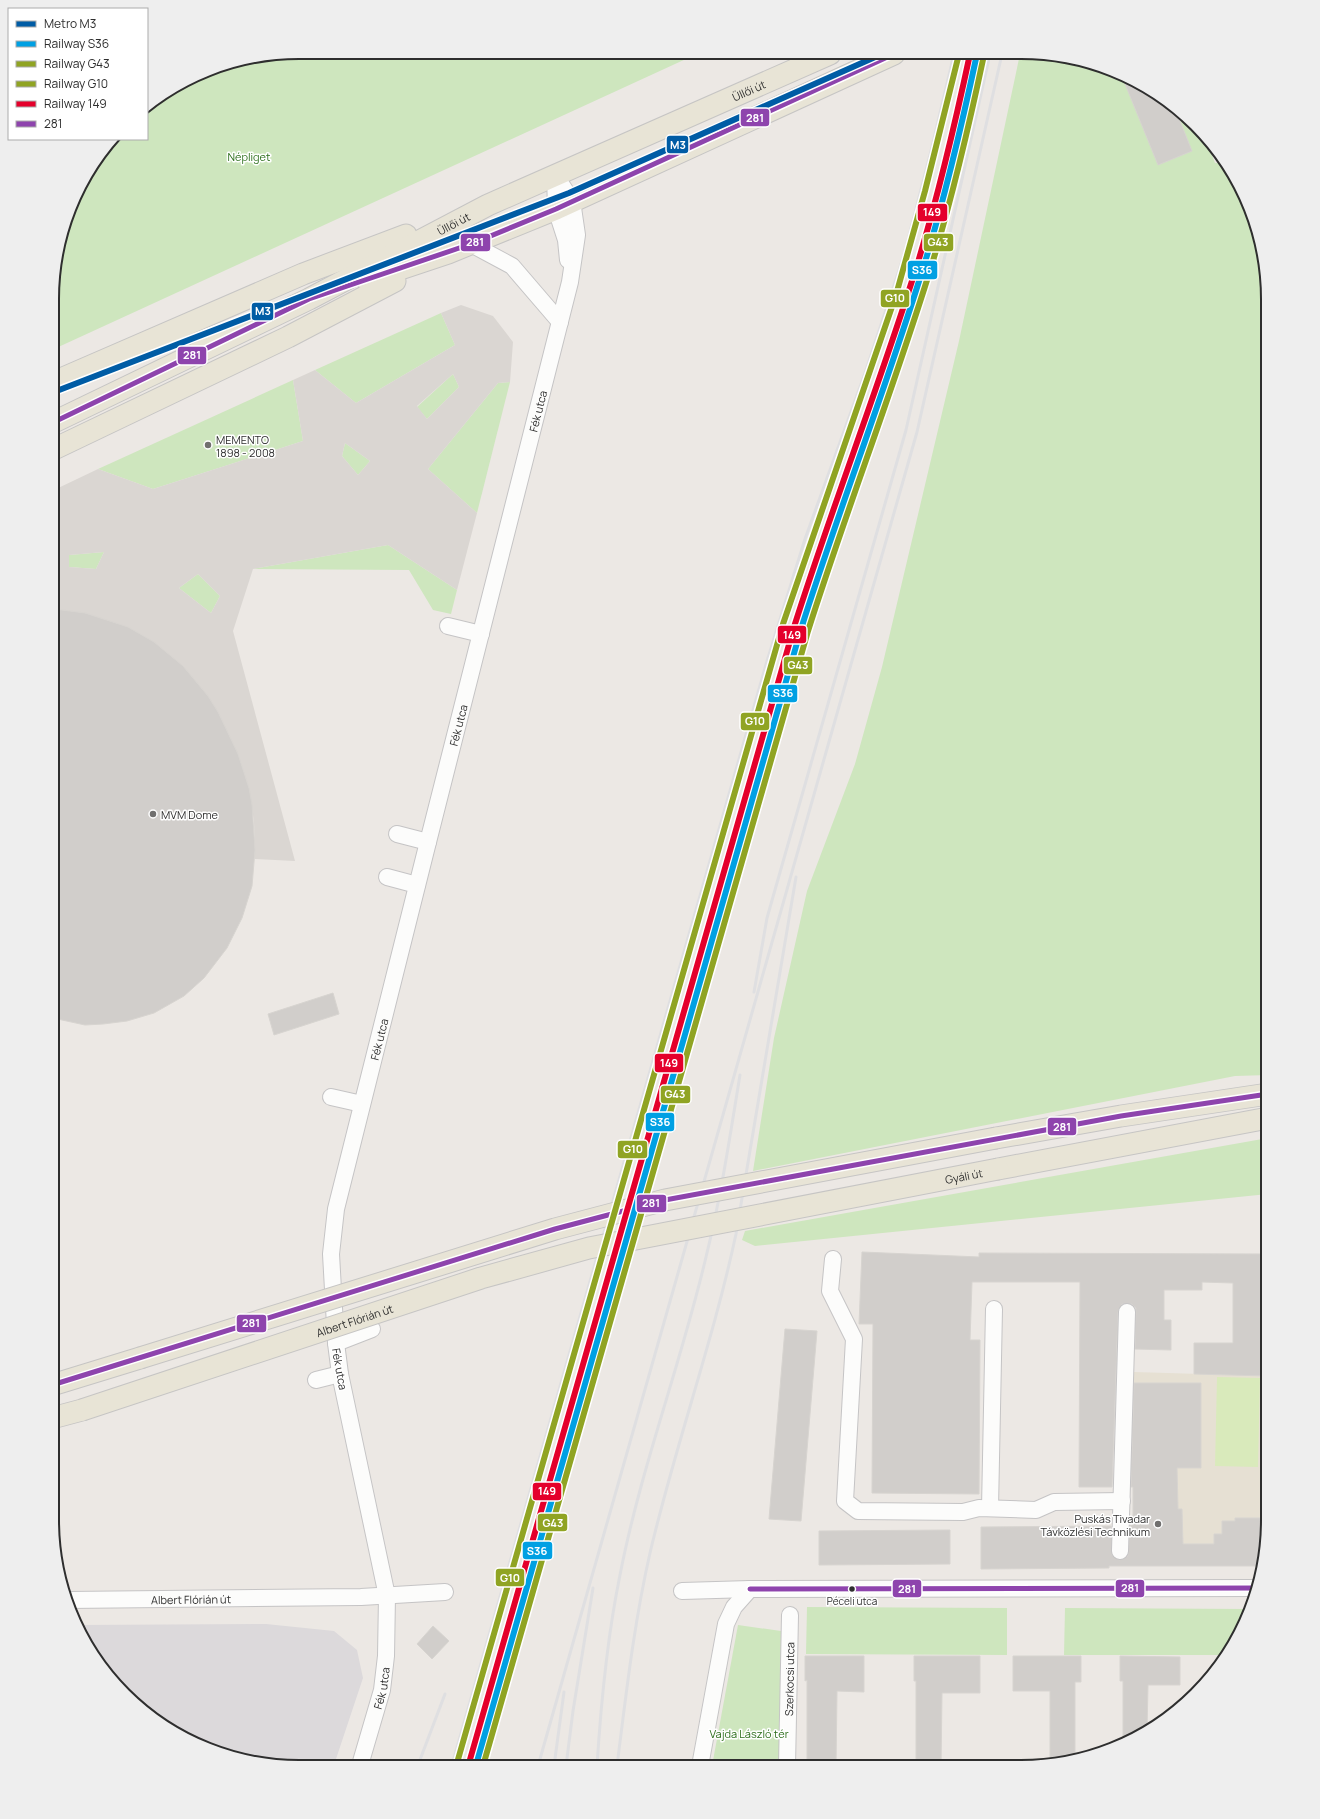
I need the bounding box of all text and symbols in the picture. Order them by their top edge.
legend [8,8,148,140]
text: Metro M3 [44,15,96,32]
text: Railway S36 [44,35,109,52]
text: Railway G43 [44,55,110,72]
text: Railway G10 [44,75,108,92]
street label: Üllői út [729,76,768,104]
text: Railway 149 [44,95,107,112]
line badge: 281 [740,108,770,127]
text: 281 [746,110,764,125]
text: 281 [44,115,63,132]
line badge: M3 [666,135,689,154]
text: M3 [670,137,686,152]
park label: Népliget [228,149,270,164]
line badge: 149 [917,203,948,222]
text: 149 [923,204,941,219]
street label: Üllői út [434,208,472,238]
line badge: 281 [460,233,491,252]
line badge: G43 [923,233,954,252]
text: 281 [466,234,484,249]
text: G43 [928,234,948,249]
line badge: S36 [907,260,938,280]
text: S36 [912,262,932,277]
line badge: G10 [880,289,910,308]
text: G10 [885,290,905,305]
line badge: M3 [251,302,274,321]
text: M3 [255,303,271,318]
line badge: 281 [177,346,207,365]
text: 281 [183,347,201,362]
street label: Fék utca [525,389,550,433]
place label: MEMENTO 1898 - 2008 [216,432,275,460]
marker: MEMENTO 1898 - 2008 [203,440,213,450]
line badge: 149 [777,625,807,644]
text: 149 [783,627,801,642]
line badge: G43 [783,656,813,675]
text: G43 [788,657,808,672]
line badge: S36 [767,684,798,703]
text: S36 [773,685,793,700]
street label: Fék utca [445,703,470,747]
line badge: G10 [740,712,770,731]
text: G10 [745,713,765,728]
place label: MVM Dome [161,807,219,822]
marker: MVM Dome [148,809,158,819]
street label: Fék utca [366,1017,391,1062]
line badge: 149 [654,1053,684,1073]
text: 149 [660,1055,678,1070]
line badge: G43 [660,1085,691,1104]
text: G43 [665,1086,685,1101]
line badge: S36 [645,1112,675,1132]
text: S36 [650,1114,670,1129]
line badge: 281 [1047,1117,1077,1136]
text: 281 [1053,1119,1071,1134]
line badge: G10 [617,1140,648,1159]
text: G10 [623,1141,643,1156]
street label: Gyáli út [944,1165,984,1187]
line badge: 281 [636,1194,667,1213]
text: 281 [642,1195,660,1210]
street label: Albert Flórián út [314,1300,395,1340]
line badge: 281 [236,1314,267,1333]
text: 281 [242,1315,260,1330]
street label: Fék utca [329,1347,351,1391]
line badge: 149 [532,1482,562,1501]
text: 149 [538,1483,556,1498]
place label: Puskás Tivadar Távközlési Technikum [1041,1511,1150,1539]
line badge: G43 [537,1513,568,1532]
text: G43 [543,1515,563,1530]
marker: Puskás Tivadar Távközlési Technikum [1153,1519,1163,1529]
line badge: S36 [522,1541,553,1560]
text: S36 [527,1543,547,1558]
line badge: G10 [495,1568,525,1587]
text: G10 [500,1570,520,1585]
line badge: 281 [892,1579,922,1598]
line badge: 281 [1115,1579,1145,1598]
text: 281 [1121,1580,1139,1595]
text: 281 [898,1581,916,1596]
marker: Péceli utca [847,1584,857,1594]
street label: Albert Flórián út [151,1591,231,1607]
place label: Péceli utca [827,1594,877,1608]
street label: Szerkocsi utca [780,1642,797,1716]
street label: Fék utca [369,1666,392,1711]
park label: Vajda László tér [709,1726,789,1741]

